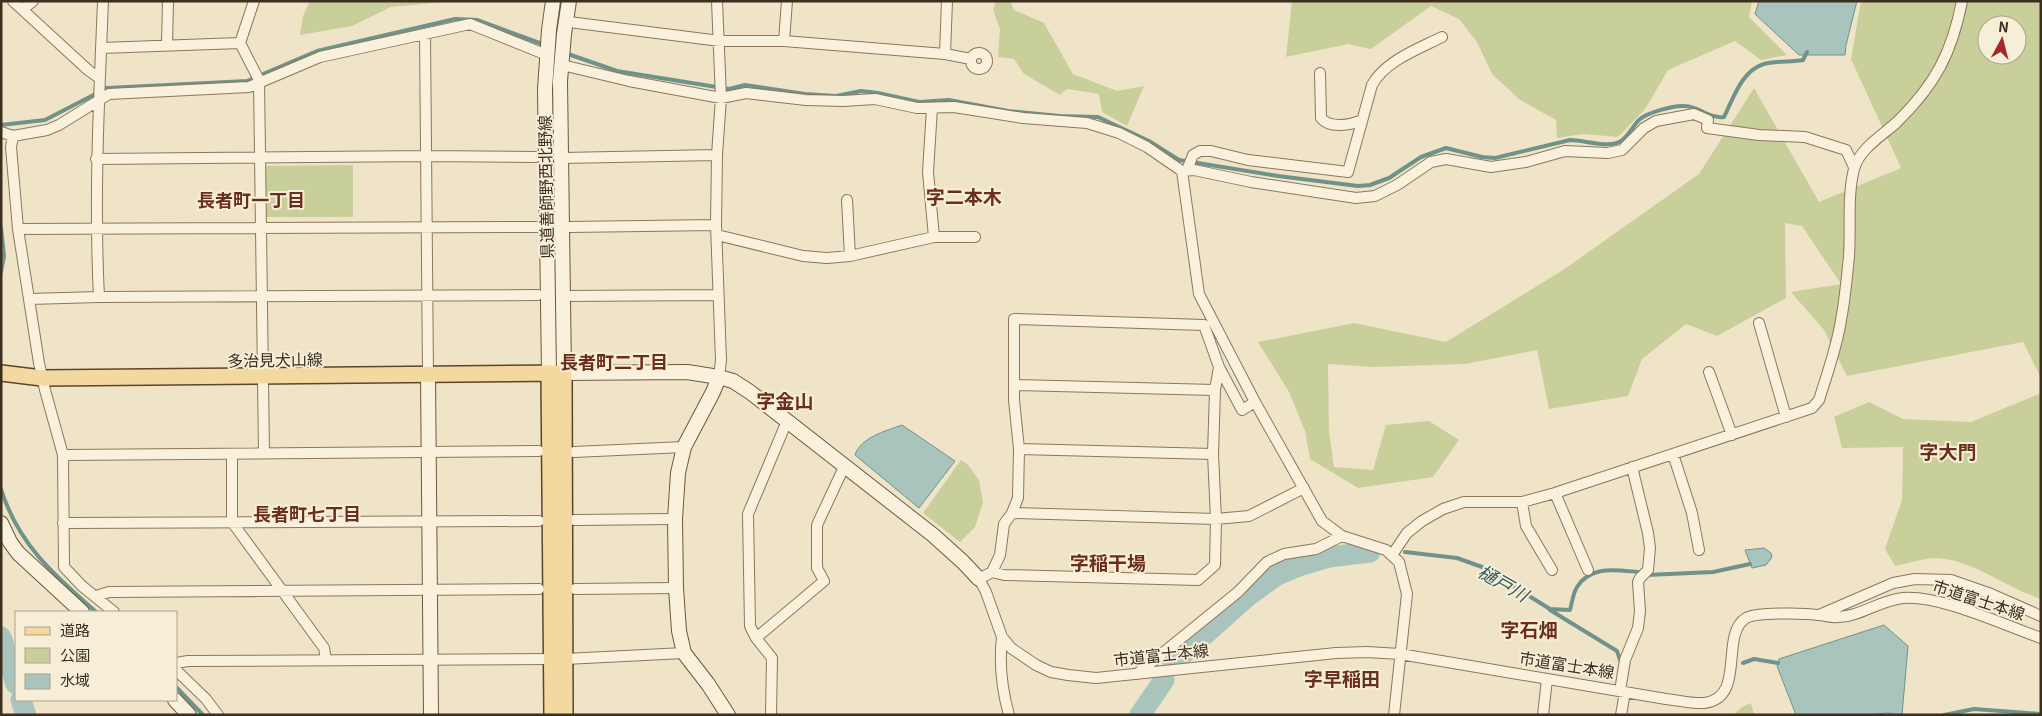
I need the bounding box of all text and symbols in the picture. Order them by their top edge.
north arrow [1977,15,2027,65]
text: N [1997,16,2010,37]
street label: 県道善師野西北野線 [532,115,558,259]
district label: 字二本木 [926,182,1002,209]
district label: 長者町一丁目 [197,186,305,212]
street label: 多治見犬山線 [227,346,323,372]
district label: 長者町二丁目 [560,348,668,374]
district label: 字金山 [756,386,814,413]
district label: 字大門 [1919,437,1977,464]
district label: 長者町七丁目 [253,500,361,526]
district label: 字稲干場 [1070,548,1146,575]
water label: 樋戸川 [1474,557,1536,608]
street label: 市道富士本線 [1930,573,2028,625]
legend [15,611,178,701]
district label: 字石畑 [1500,615,1558,642]
text: 道路 [60,619,90,640]
street label: 市道富士本線 [1112,637,1210,671]
text: 公園 [60,644,90,665]
street label: 市道富士本線 [1518,645,1616,683]
district label: 字早稲田 [1304,664,1380,691]
text: 水域 [60,669,90,690]

